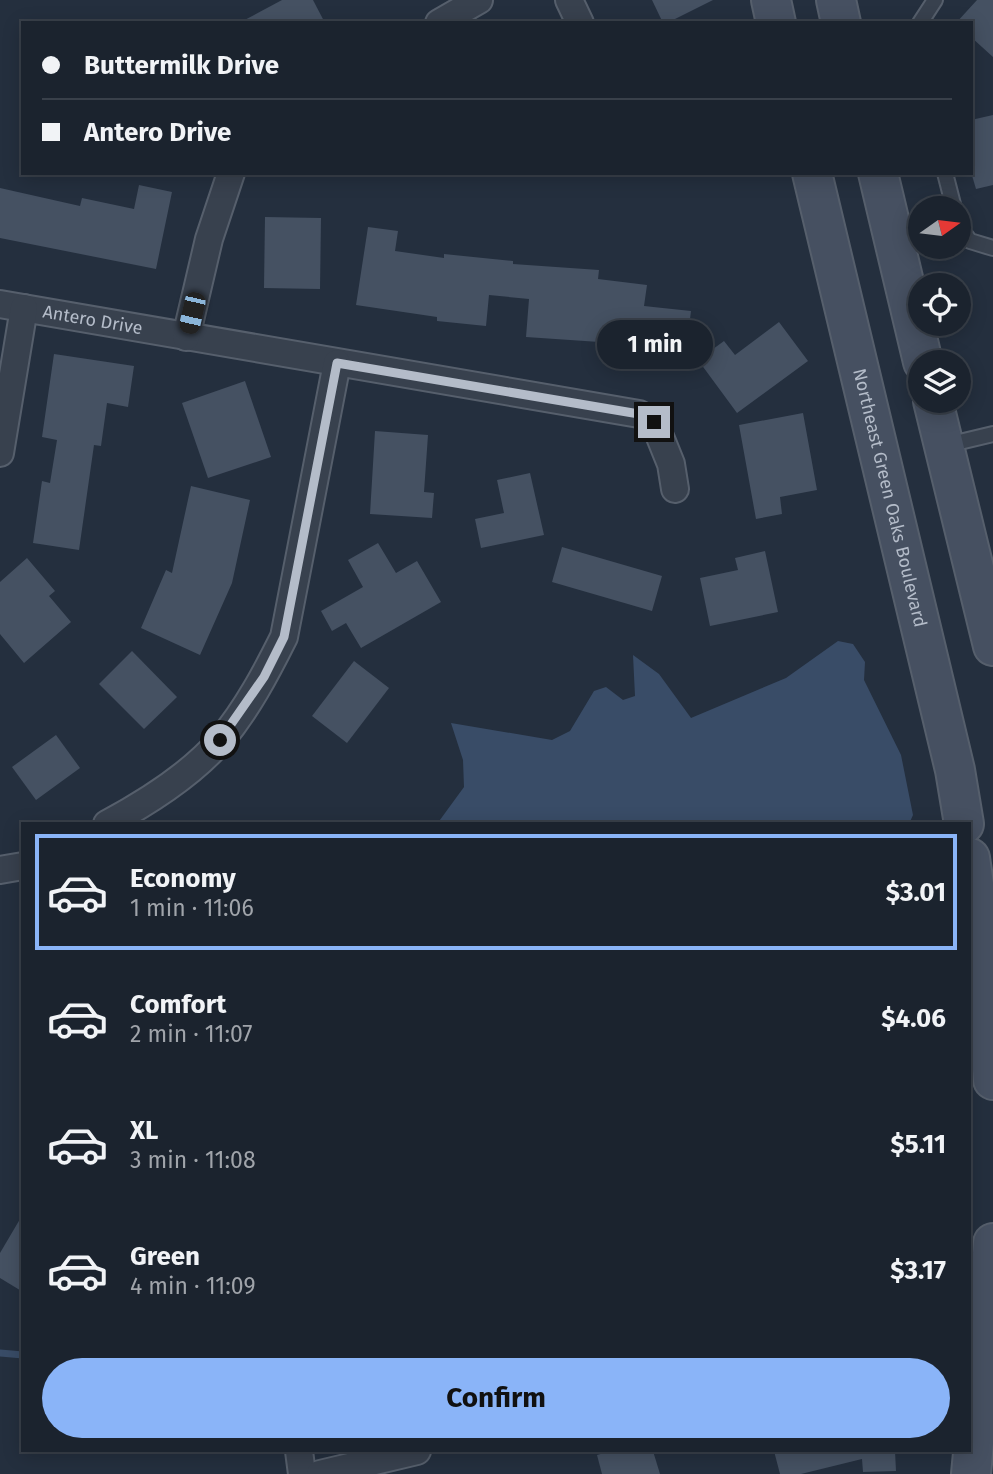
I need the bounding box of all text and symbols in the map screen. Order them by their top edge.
text: Buttermilk Drive [84,50,279,81]
text: Antero Drive [84,117,231,148]
north arrow [908,196,971,259]
map controls [908,196,971,413]
button: locate [908,273,971,336]
car [178,290,207,336]
street label: Antero Drive [41,301,144,339]
callout: 1 min [596,320,712,370]
text: 1 min [627,330,683,358]
button: layers [908,350,971,413]
street label: Northeast Green Oaks Boulevard [848,366,931,629]
route end [638,406,670,438]
route start [204,724,236,756]
icon: car [46,861,109,924]
text: Economy [130,863,236,894]
text: $3.01 [886,877,946,908]
text: 1 min · 11:06 [130,894,254,922]
icon: car [46,987,109,1050]
text: Comfort [130,989,226,1020]
text: $4.06 [881,1003,946,1034]
text: 2 min · 11:07 [130,1020,253,1048]
icon: car [46,1113,109,1176]
text: XL [130,1115,158,1146]
text: $5.11 [890,1129,946,1160]
text: 3 min · 11:08 [130,1146,256,1174]
icon: car [46,1239,109,1302]
text: Green [130,1241,200,1272]
text: $3.17 [890,1255,946,1286]
text: 4 min · 11:09 [130,1272,256,1300]
button: Confirm [42,1358,950,1438]

